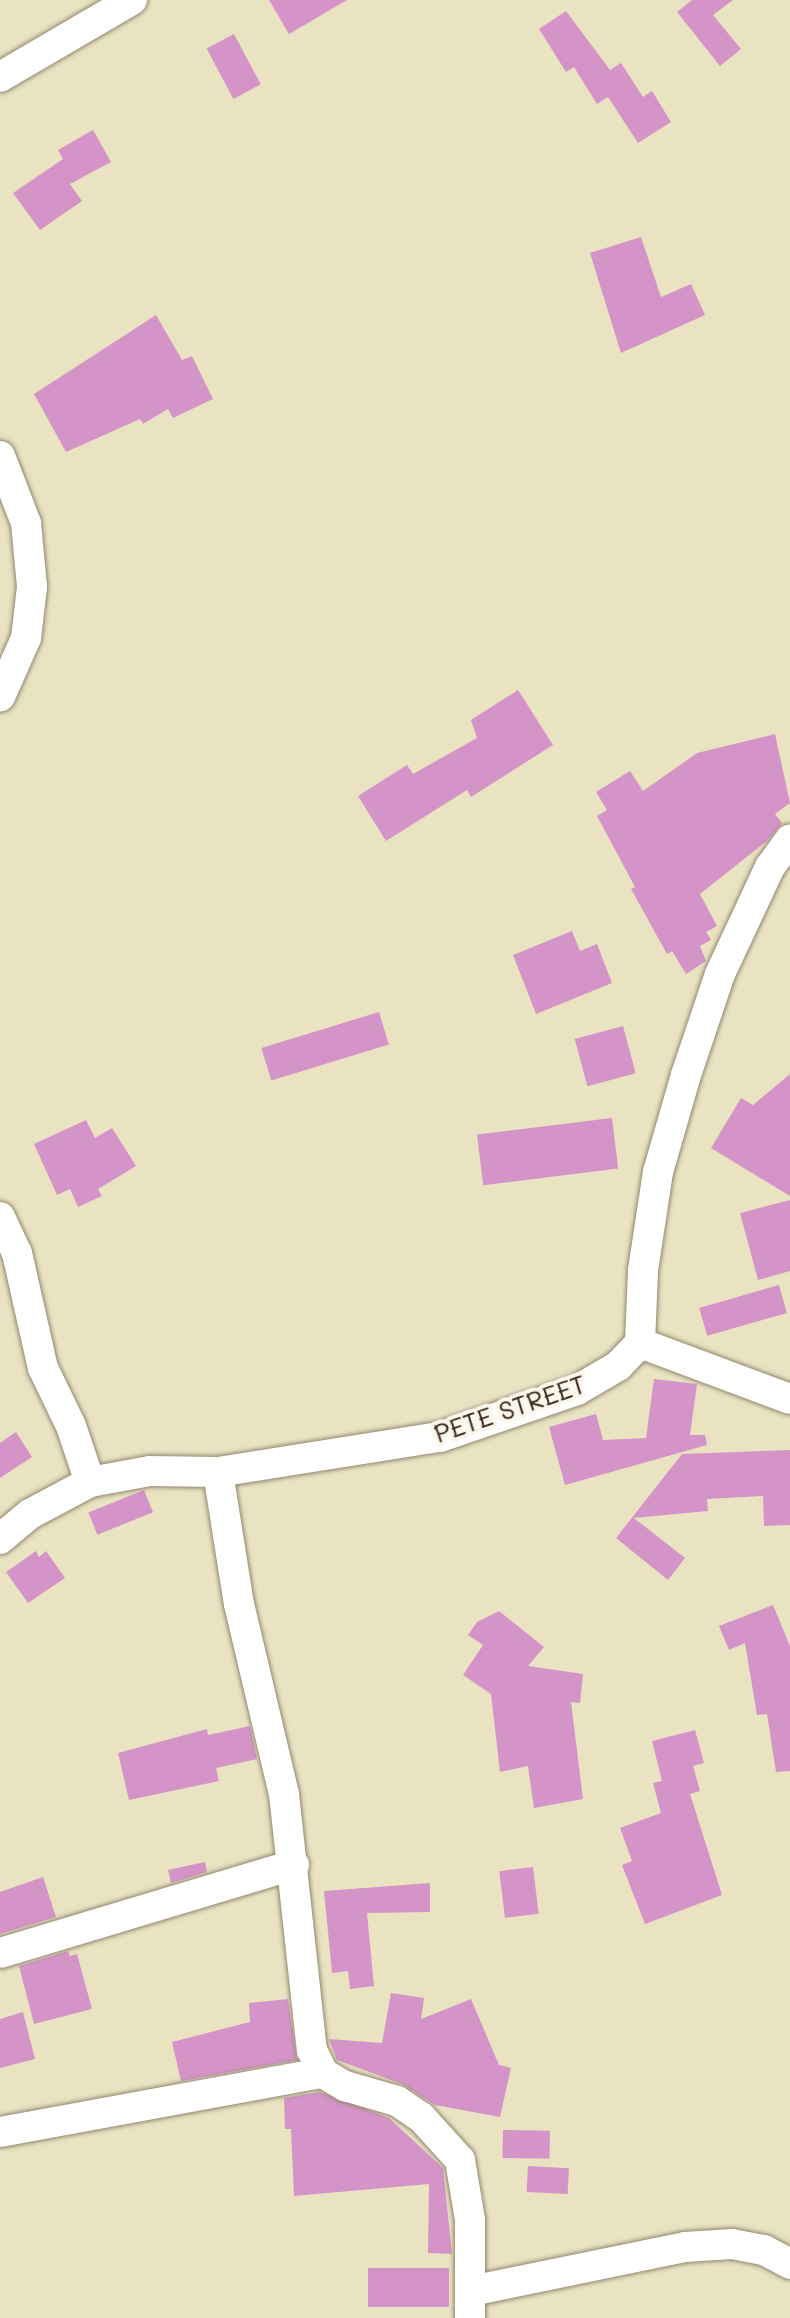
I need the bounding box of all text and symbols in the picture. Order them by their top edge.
street label: PETE STREET [430,1368,590,1450]

